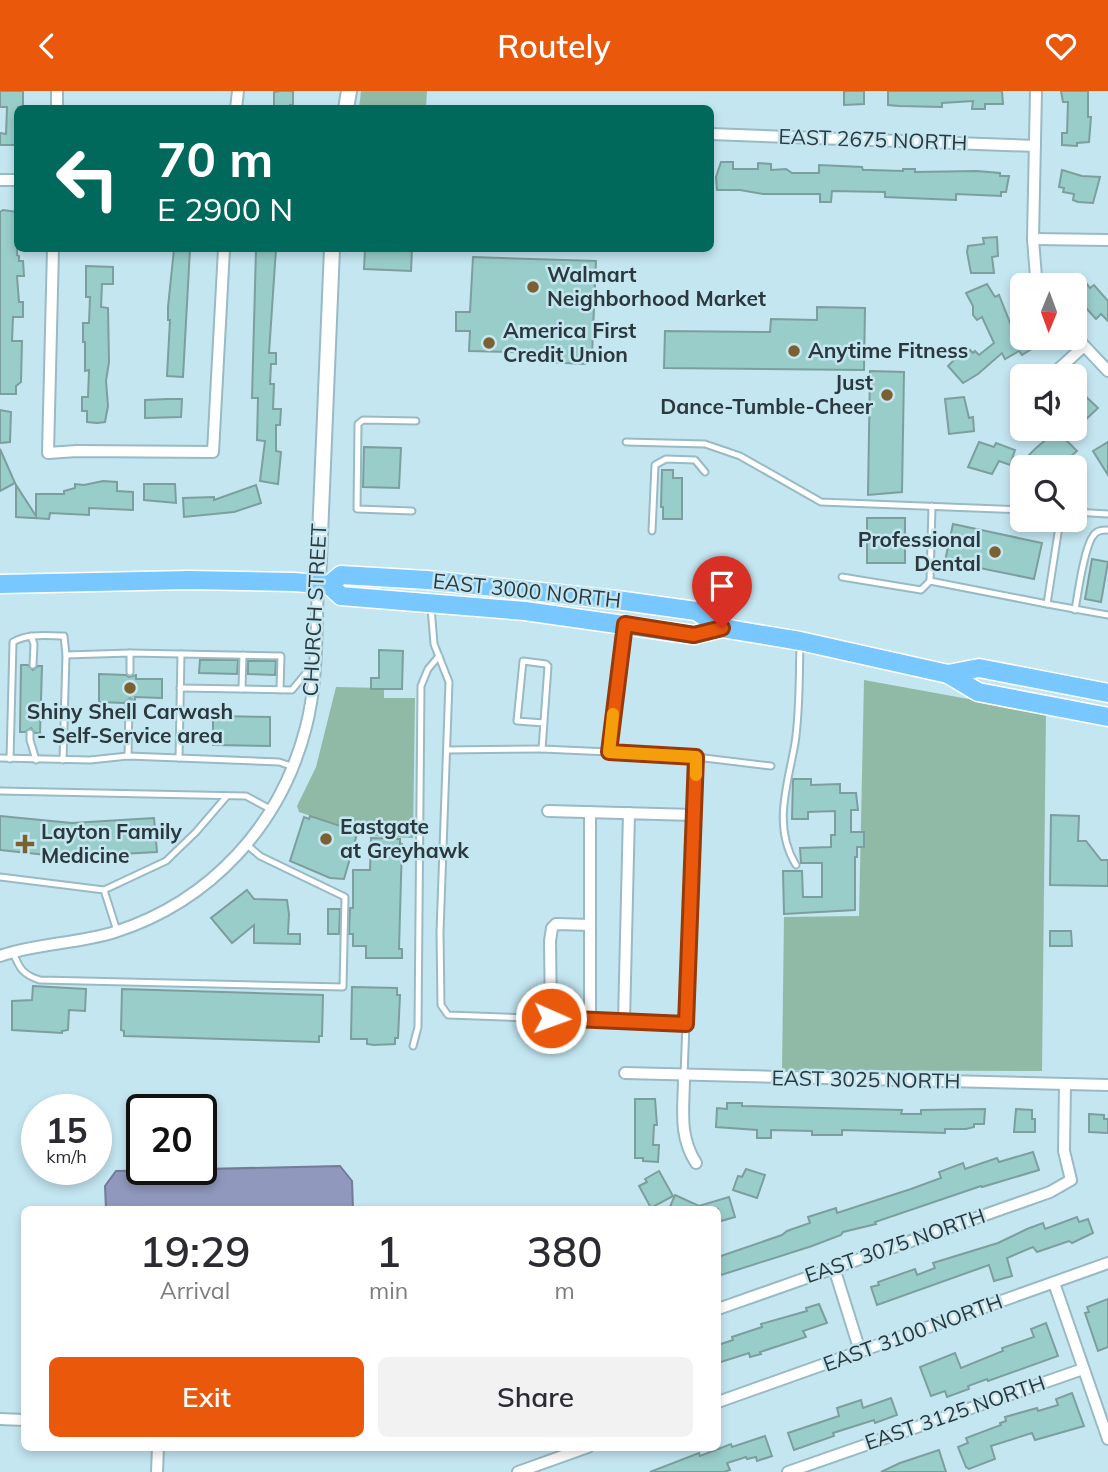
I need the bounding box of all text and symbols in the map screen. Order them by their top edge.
text: Routely [497,26,611,66]
icon: back [28,27,66,65]
icon: heart [1042,27,1080,65]
street label: EAST 2675 NORTH [778,123,968,155]
text: 70 m [157,128,273,189]
icon: left [42,133,133,224]
text: E 2900 N [157,189,293,229]
place label: Walmart Neighborhood Market [547,261,766,311]
north arrow [1010,273,1087,350]
map controls [1010,273,1087,532]
marker: Walmart Neighborhood Market [525,279,541,295]
place label: America First Credit Union [503,317,636,367]
marker: America First Credit Union [481,335,497,351]
place label: Anytime Fitness [808,337,968,363]
marker: Anytime Fitness [786,343,802,359]
button: sound [1010,364,1087,441]
place label: Just Dance-Tumble-Cheer [660,369,874,419]
marker: Just Dance-Tumble-Cheer [879,387,895,403]
button: search [1010,455,1087,532]
street label: CHURCH STREET [296,522,332,697]
place label: Professional Dental [858,526,981,576]
marker: Professional Dental [987,544,1003,560]
pin [692,556,752,628]
street label: EAST 3000 NORTH [432,567,622,613]
icon: arrive [703,567,741,605]
marker: Shiny Shell Carwash - Self-Service area [122,680,138,696]
place label: Shiny Shell Carwash - Self-Service area [27,698,233,748]
place label: Eastgate at Greyhawk [340,813,469,863]
place label: Layton Family Medicine [41,818,183,868]
marker: Eastgate at Greyhawk [318,831,334,847]
marker: Layton Family Medicine [15,834,35,854]
position arrow [514,981,588,1055]
street label: EAST 3025 NORTH [771,1064,961,1094]
speed limit sign: 20 [126,1094,217,1185]
text: 15 [45,1108,88,1152]
text: km/h [46,1145,87,1168]
street label: EAST 3075 NORTH [801,1202,988,1288]
text: 19:29 [140,1225,250,1278]
text: 1 [376,1225,401,1278]
text: 380 [527,1225,602,1278]
text: Arrival [160,1276,230,1305]
text: min [369,1276,408,1305]
text: m [554,1276,575,1305]
street label: EAST 3100 NORTH [819,1288,1006,1377]
button: Exit [49,1357,364,1437]
button: Share [378,1357,693,1437]
street label: EAST 3125 NORTH [861,1369,1048,1455]

